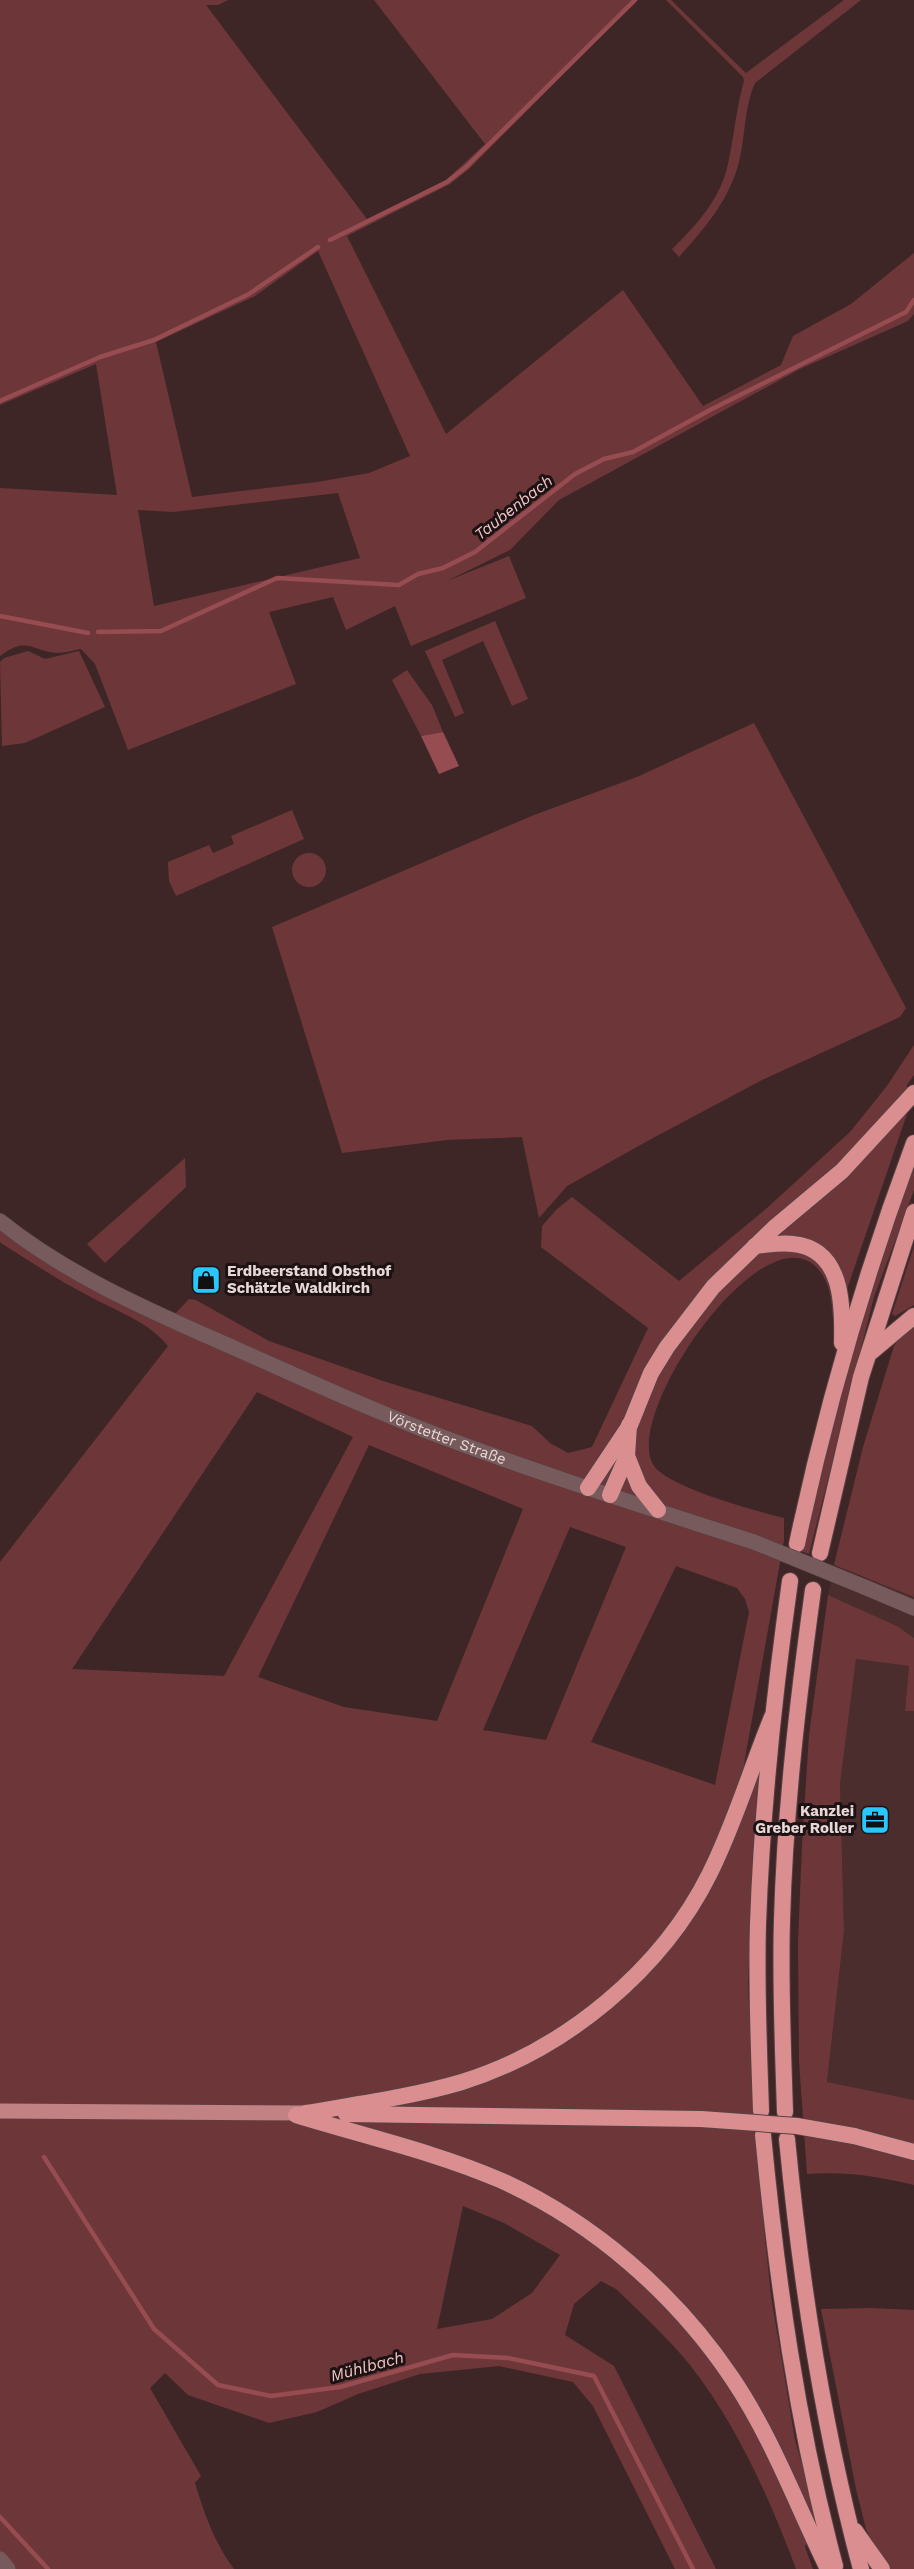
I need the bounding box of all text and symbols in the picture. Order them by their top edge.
water label: Taubenbach [470,471,556,544]
place label: Erdbeerstand Obsthof Schätzle Waldkirch [227,1262,392,1297]
shop icon: Erdbeerstand Obsthof Schätzle Waldkirch [190,1264,222,1296]
street label: Vörstetter Straße [384,1407,509,1468]
place label: Kanzlei Greber Roller [755,1802,855,1837]
office icon: Kanzlei Greber Roller [859,1804,891,1836]
water label: Mühlbach [328,2348,406,2385]

